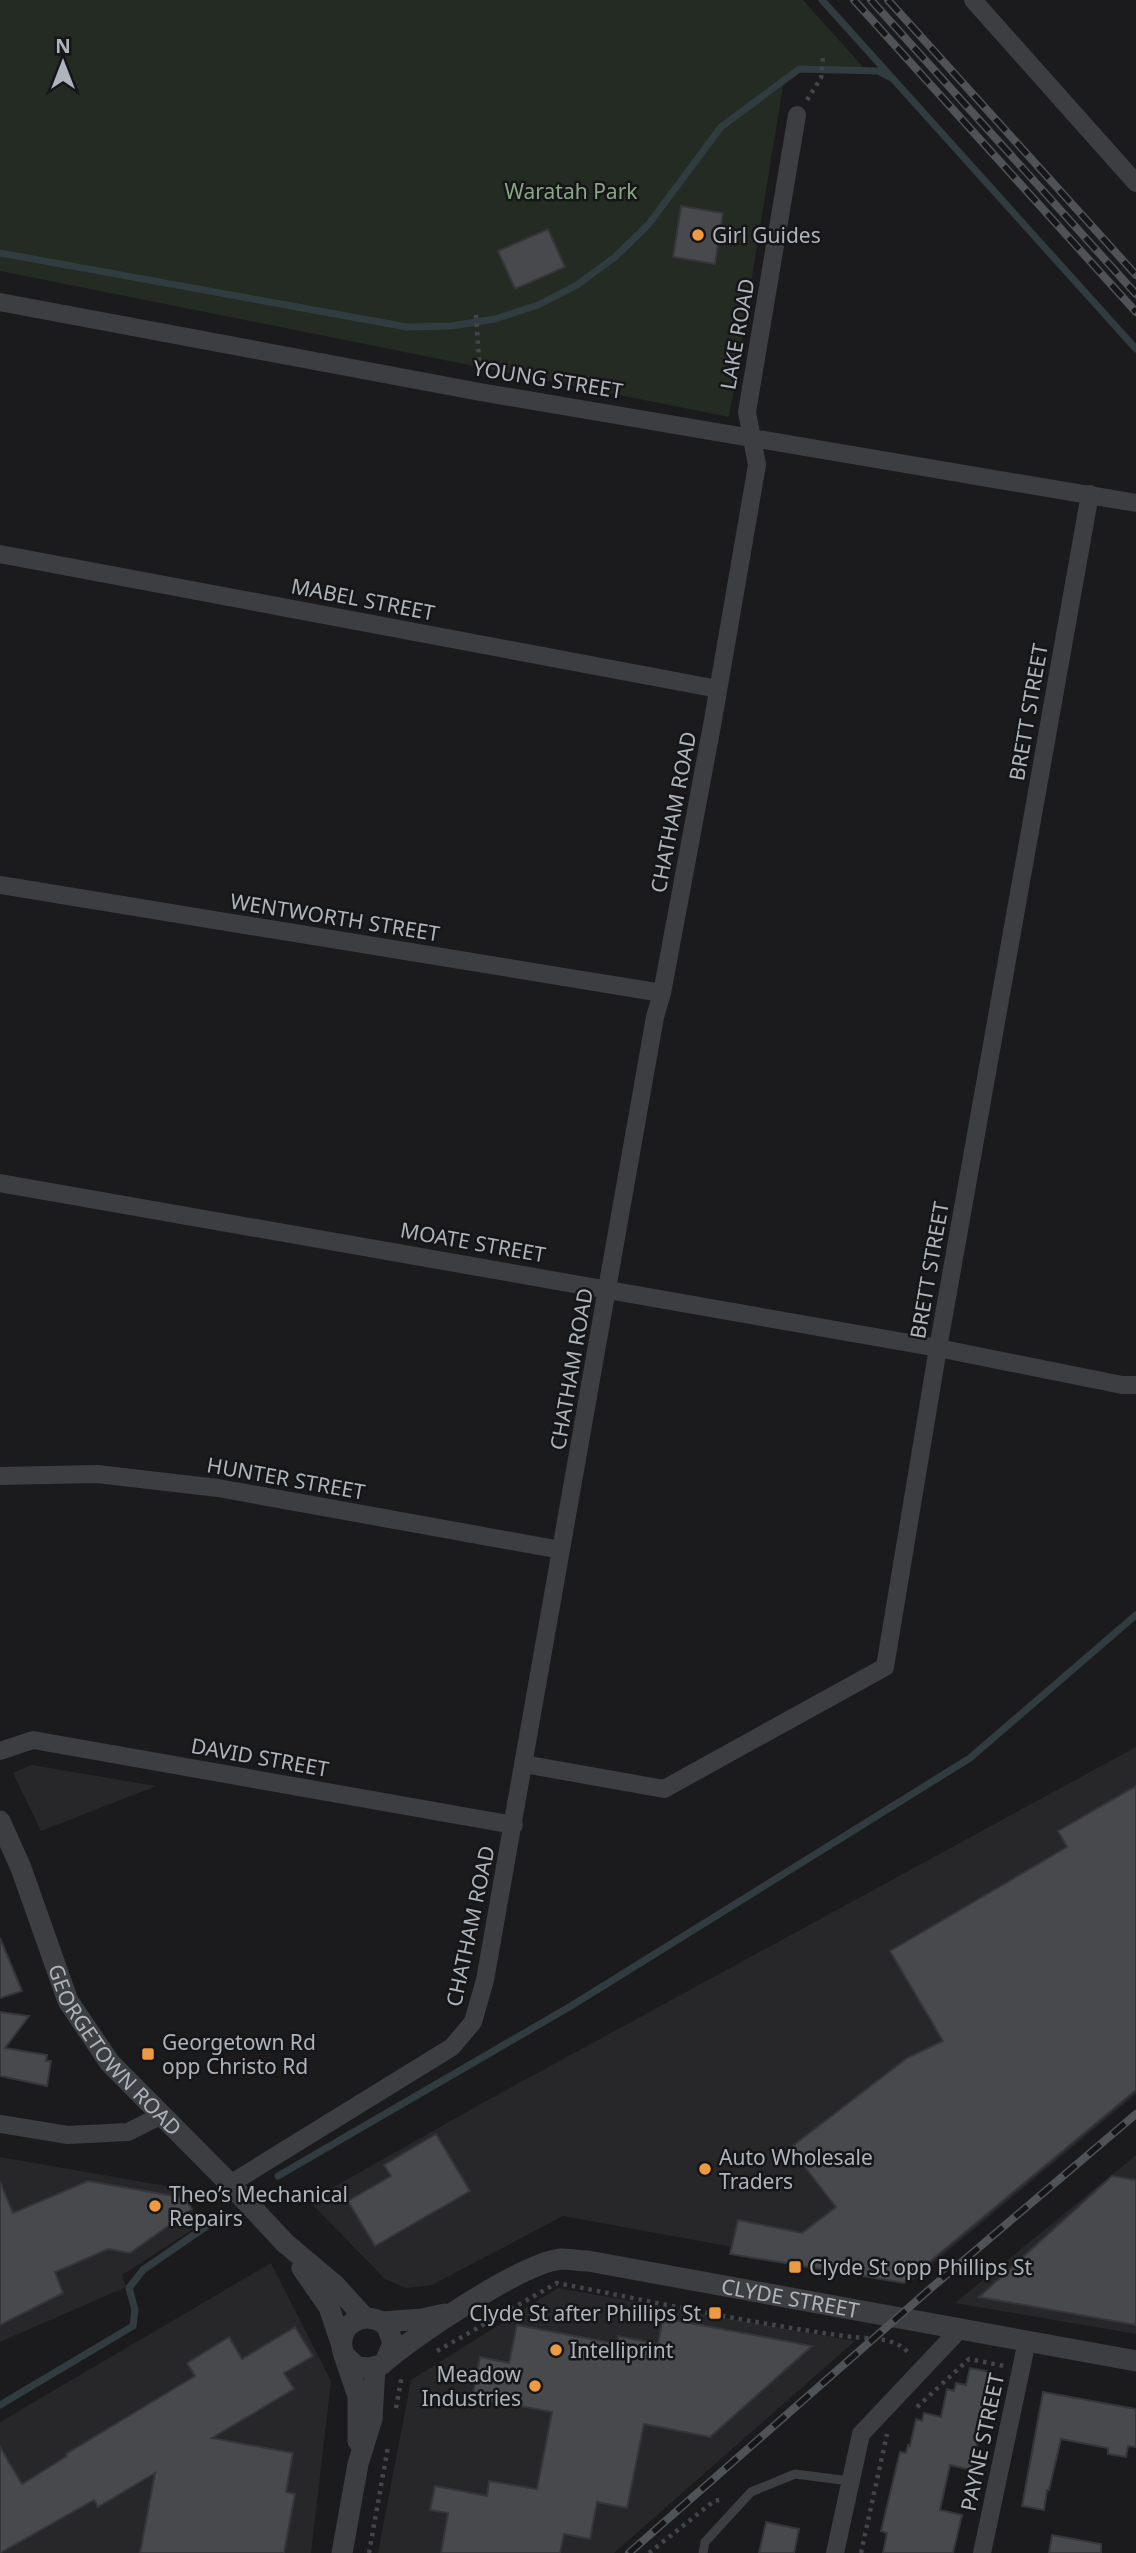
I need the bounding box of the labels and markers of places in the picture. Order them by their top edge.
place label: Girl Guides [712,221,821,249]
marker: Girl Guides [690,227,706,243]
place label: Georgetown Rd opp Christo Rd [162,2028,316,2080]
marker: Georgetown Rd opp Christo Rd [140,2046,156,2062]
place label: Auto Wholesale Traders [719,2143,873,2195]
marker: Auto Wholesale Traders [697,2161,713,2177]
place label: Theo’s Mechanical Repairs [169,2180,348,2232]
marker: Theo’s Mechanical Repairs [147,2198,163,2214]
place label: Clyde St opp Phillips St [809,2253,1033,2281]
marker: Clyde St opp Phillips St [787,2259,803,2275]
place label: Clyde St after Phillips St [469,2299,701,2327]
marker: Clyde St after Phillips St [707,2305,723,2321]
place label: Intelliprint [570,2336,674,2364]
marker: Intelliprint [548,2342,564,2358]
place label: Meadow Industries [421,2360,521,2412]
marker: Meadow Industries [527,2378,543,2394]

